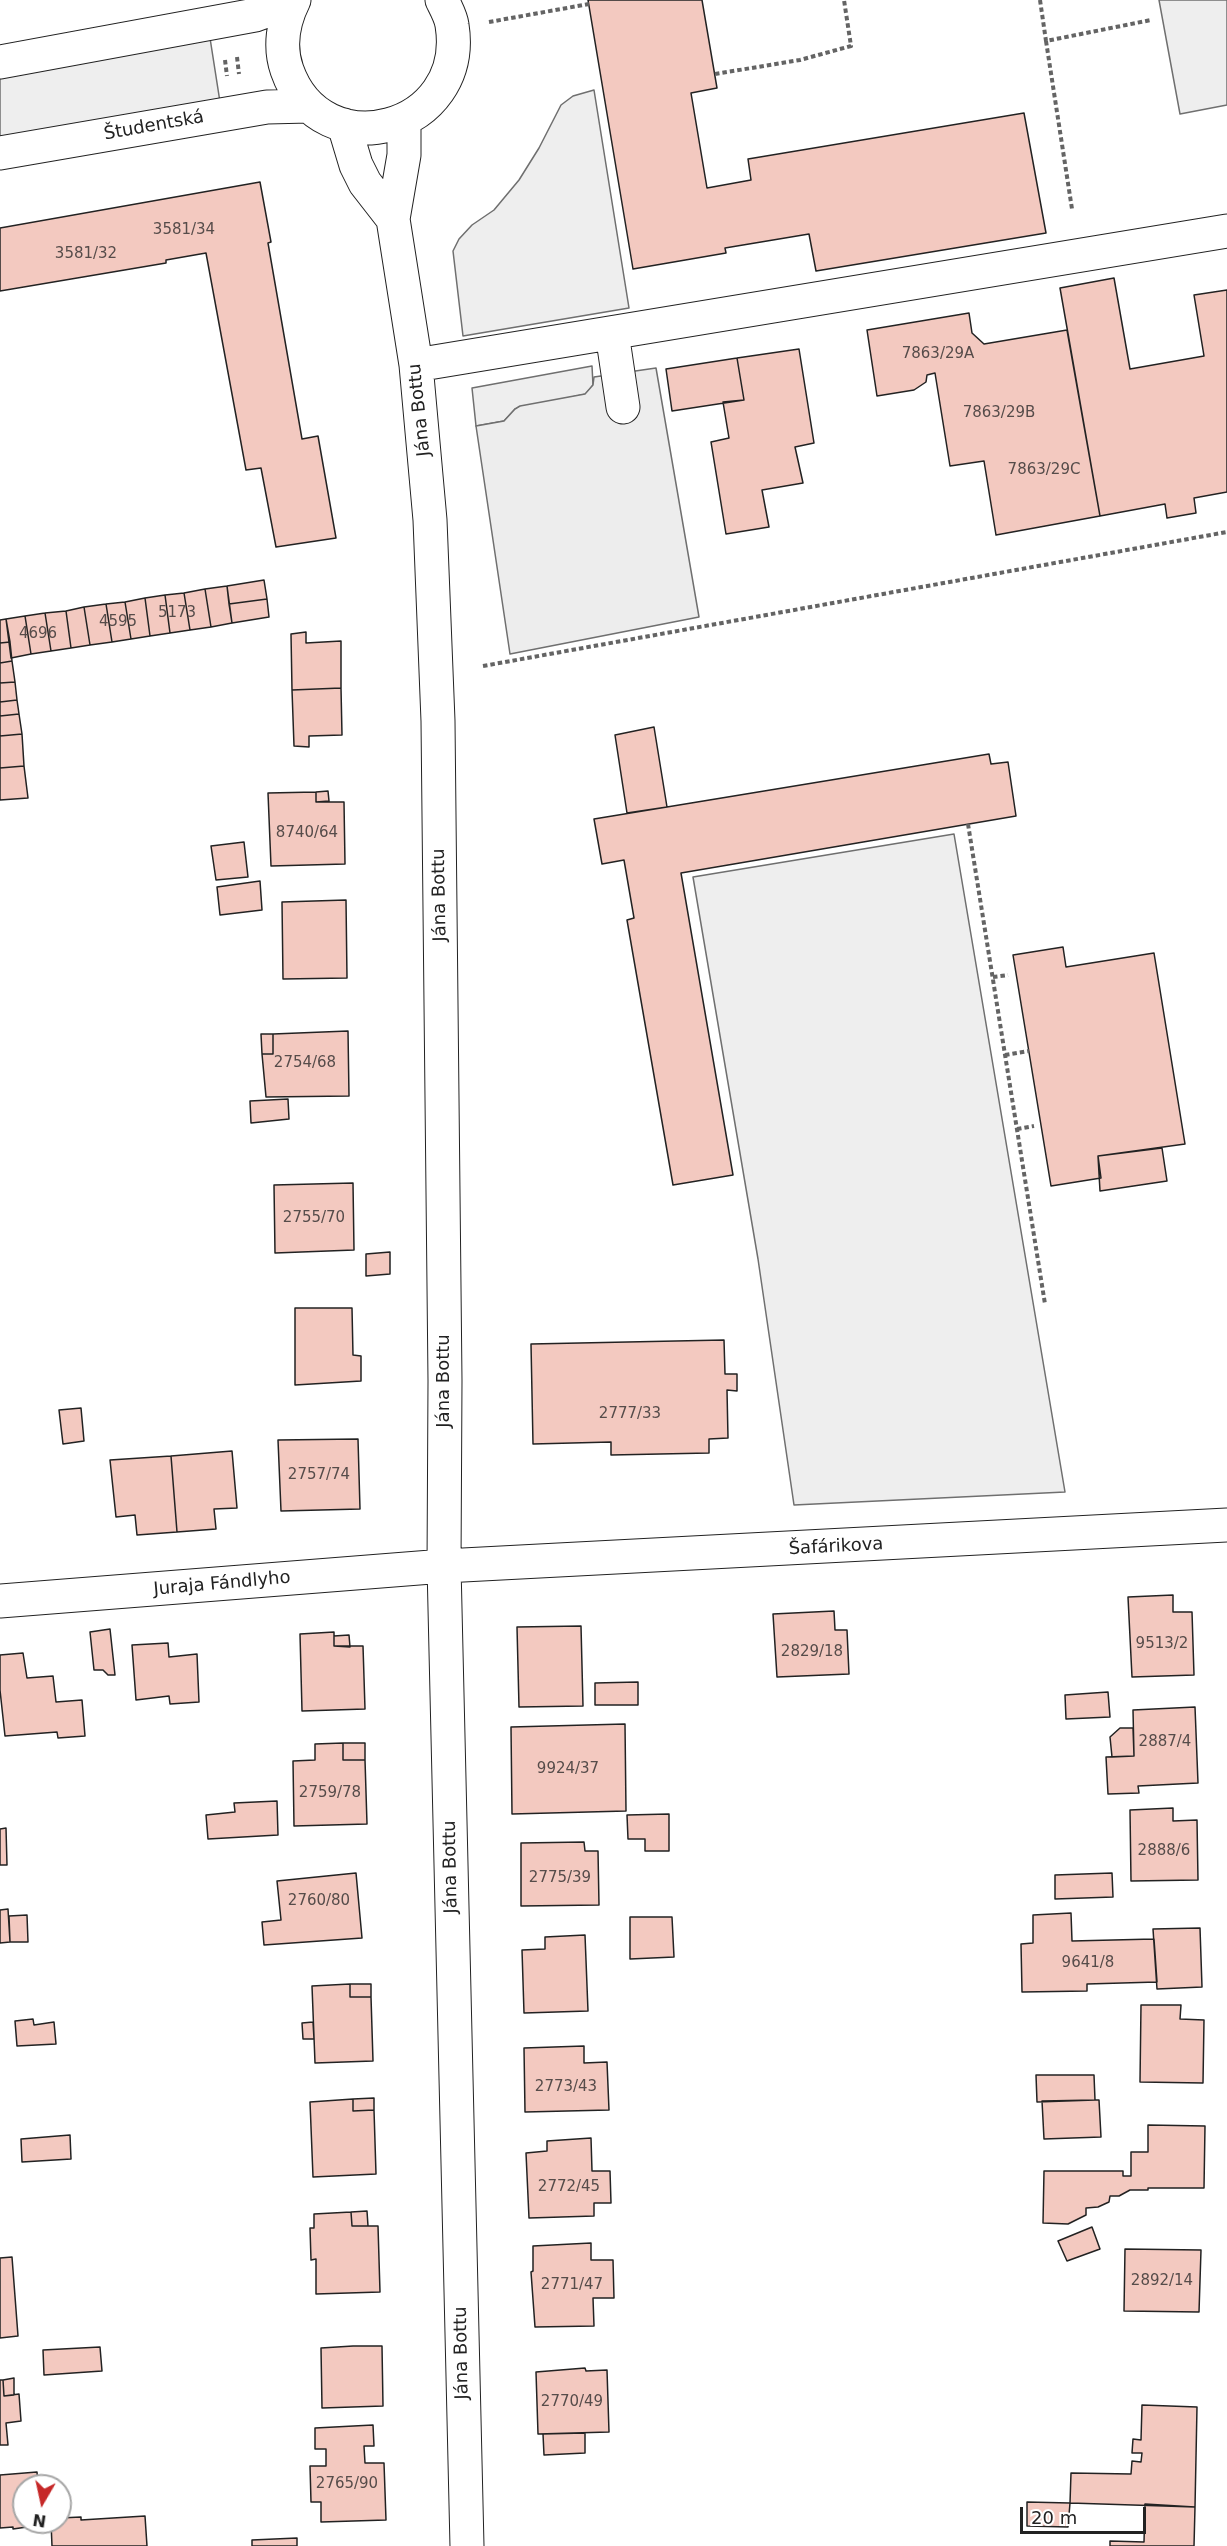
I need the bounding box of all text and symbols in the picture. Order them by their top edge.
street label: Študentská [102,107,206,145]
house number: 3581/34 [153,221,215,239]
house number: 3581/32 [55,245,117,263]
house number: 7863/29A [902,345,974,363]
street label: Jána Bottu [404,362,436,458]
house number: 7863/29B [963,404,1035,422]
house number: 7863/29C [1008,461,1080,479]
house number: 5173 [158,604,196,622]
house number: 4595 [99,613,137,631]
house number: 4696 [19,625,57,643]
house number: 8740/64 [276,824,338,842]
street label: Jána Bottu [428,848,452,942]
house number: 2754/68 [274,1054,336,1072]
house number: 2755/70 [283,1209,345,1227]
street label: Jána Bottu [433,1334,455,1428]
house number: 2777/33 [599,1405,661,1423]
house number: 2757/74 [288,1466,350,1484]
street label: Šafárikova [788,1534,884,1560]
street label: Juraja Fándlyho [153,1567,291,1601]
house number: 9513/2 [1136,1635,1188,1653]
house number: 2829/18 [781,1643,843,1661]
house number: 2887/4 [1139,1733,1191,1751]
house number: 9924/37 [537,1760,599,1778]
house number: 2759/78 [299,1784,361,1802]
street label: Jána Bottu [439,1820,463,1914]
house number: 2888/6 [1138,1842,1190,1860]
house number: 2775/39 [529,1869,591,1887]
house number: 2760/80 [288,1892,350,1910]
house number: 9641/8 [1062,1954,1114,1972]
house number: 2773/43 [535,2078,597,2096]
house number: 2772/45 [538,2178,600,2196]
house number: 2892/14 [1131,2272,1193,2290]
house number: 2771/47 [541,2276,603,2294]
street label: Jána Bottu [450,2306,474,2400]
house number: 2770/49 [541,2393,603,2411]
north arrow [12,2474,72,2534]
house number: 2765/90 [316,2475,378,2493]
scale bar [1023,2495,1149,2533]
text: 20 m [1031,2507,1077,2528]
text: N [31,2510,48,2531]

